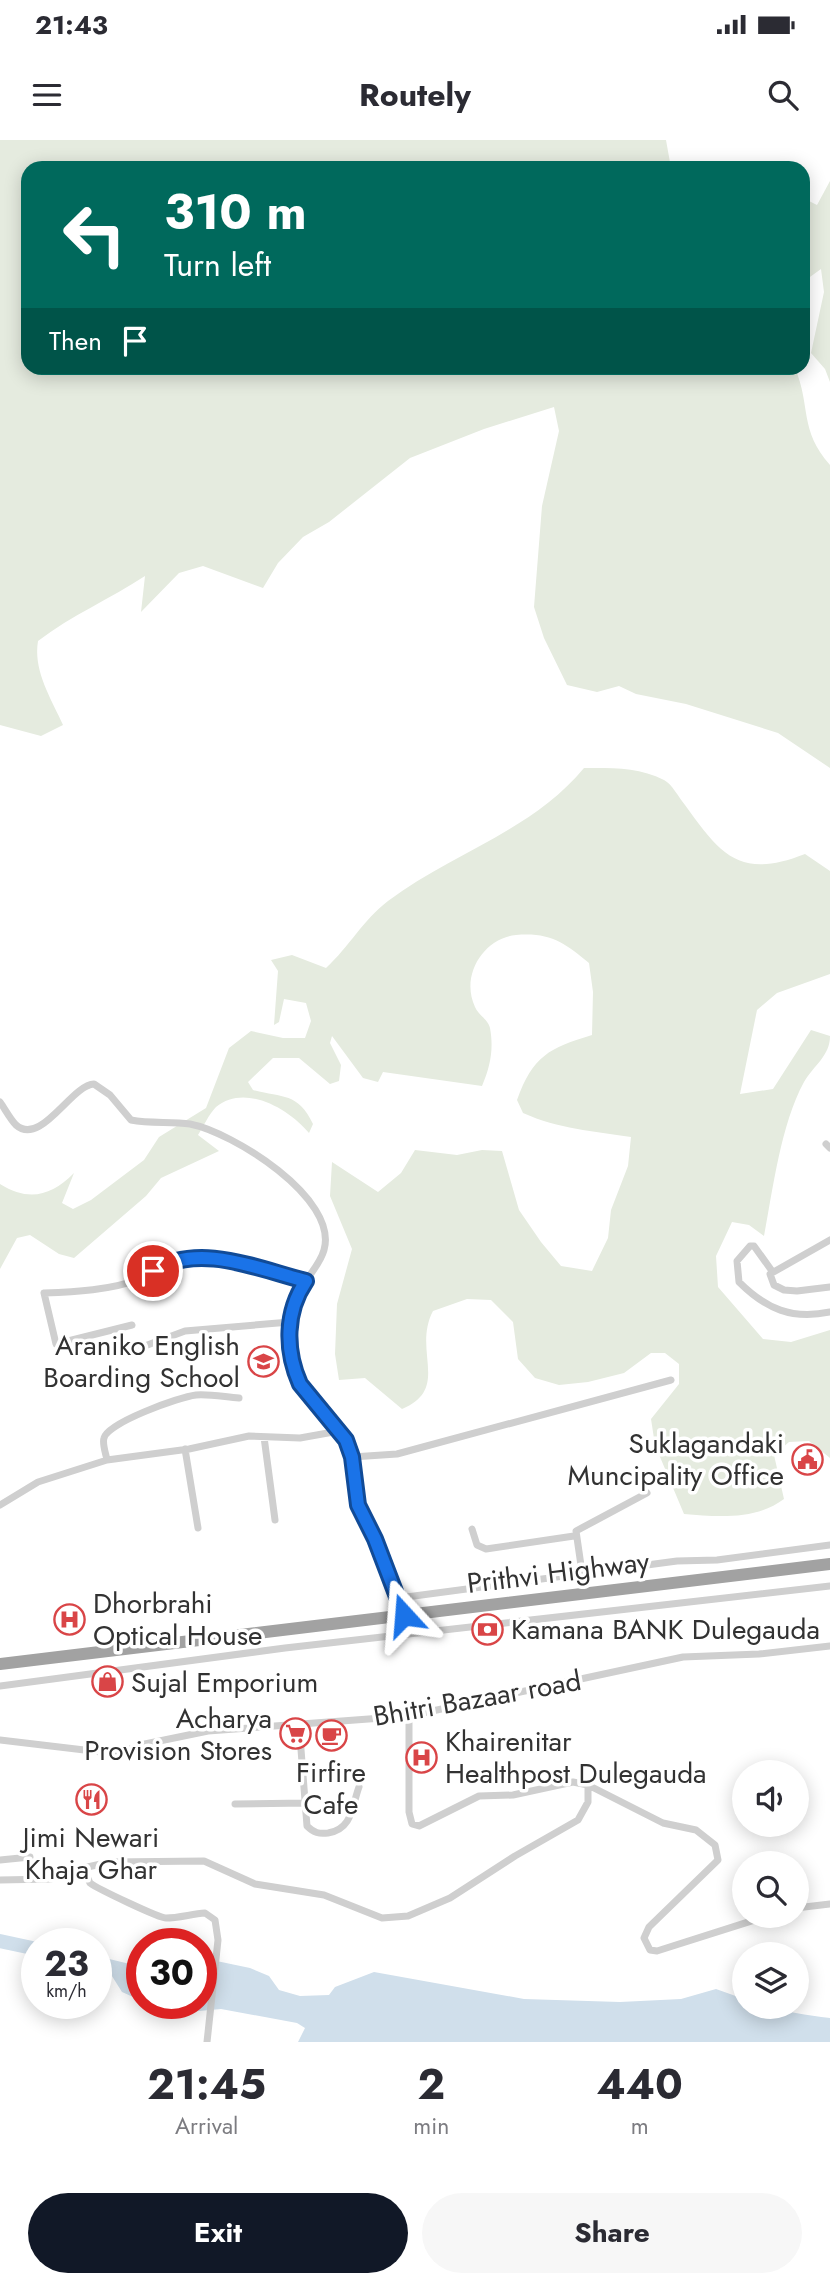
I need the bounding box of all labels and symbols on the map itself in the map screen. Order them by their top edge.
pin [123,1241,183,1301]
place label: Araniko English Boarding School [43,1325,240,1398]
school or university icon: Araniko English Boarding School [246,1344,280,1378]
place label: Suklagandaki Muncipality Office [567,1423,784,1496]
public building icon: Suklagandaki Muncipality Office [790,1442,824,1476]
street label: Prithvi Highway [465,1541,652,1604]
position arrow [367,1578,441,1652]
place label: Dhorbrahi Optical House [93,1583,263,1656]
hospital icon: Dhorbrahi Optical House [53,1602,87,1636]
place label: Kamana BANK Dulegauda [511,1609,820,1650]
bank icon: Kamana BANK Dulegauda [471,1612,505,1646]
street label: Bhitri Bazaar road [370,1660,584,1737]
place label: Sujal Emporium [131,1662,318,1703]
shop icon: Sujal Emporium [91,1665,125,1699]
place label: Acharya Provision Stores [84,1698,272,1771]
supermarket icon: Acharya Provision Stores [278,1717,312,1751]
cafe icon: Firfire Cafe [314,1718,348,1752]
place label: Khairenitar Healthpost Dulegauda [445,1721,707,1794]
hospital icon: Khairenitar Healthpost Dulegauda [405,1740,439,1774]
place label: Firfire Cafe [296,1752,366,1825]
restaurant icon: Jimi Newari Khaja Ghar [74,1783,108,1817]
place label: Jimi Newari Khaja Ghar [19,1817,159,1890]
speed limit sign: 30 [126,1928,217,2019]

